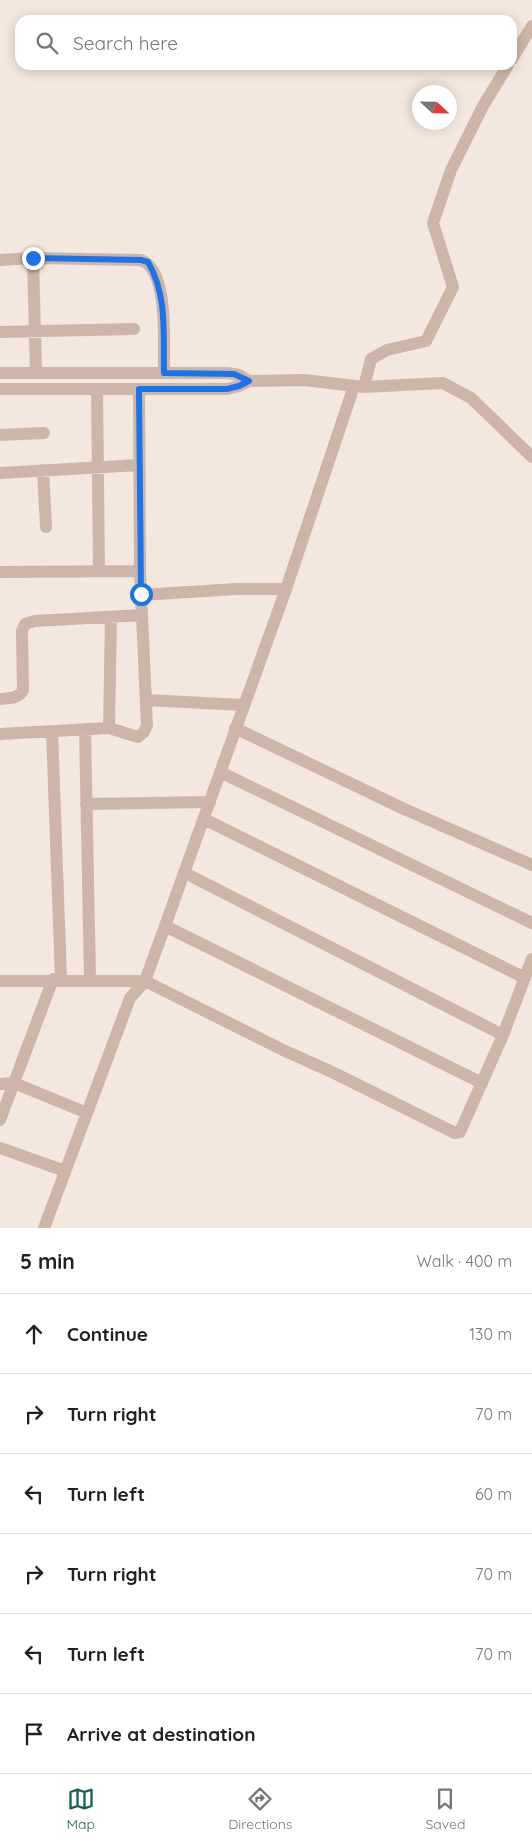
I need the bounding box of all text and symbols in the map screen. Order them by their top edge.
search box [15,15,517,70]
icon: search [33,29,61,57]
text: Search here [73,31,178,55]
north arrow [412,85,457,130]
route end [22,247,45,270]
route start [130,583,153,606]
text: 5 min [20,1248,75,1274]
text: Walk · 400 m [416,1251,512,1271]
icon: ahead [20,1320,48,1348]
text: Continue [67,1322,148,1346]
text: 130 m [469,1324,512,1344]
icon: right [20,1400,48,1428]
text: Turn right [67,1402,156,1426]
text: 70 m [475,1404,512,1424]
icon: left [20,1480,48,1508]
text: Turn left [67,1482,145,1506]
text: 60 m [475,1484,512,1504]
icon: right [20,1560,48,1588]
text: Turn right [67,1562,156,1586]
text: 70 m [475,1564,512,1584]
icon: left [20,1640,48,1668]
text: Turn left [67,1642,145,1666]
text: 70 m [475,1644,512,1664]
icon: arrive [20,1720,48,1748]
text: Arrive at destination [67,1722,256,1746]
tab: Map [67,1785,95,1833]
tab: Directions [228,1785,292,1833]
tab: Saved [425,1785,465,1833]

